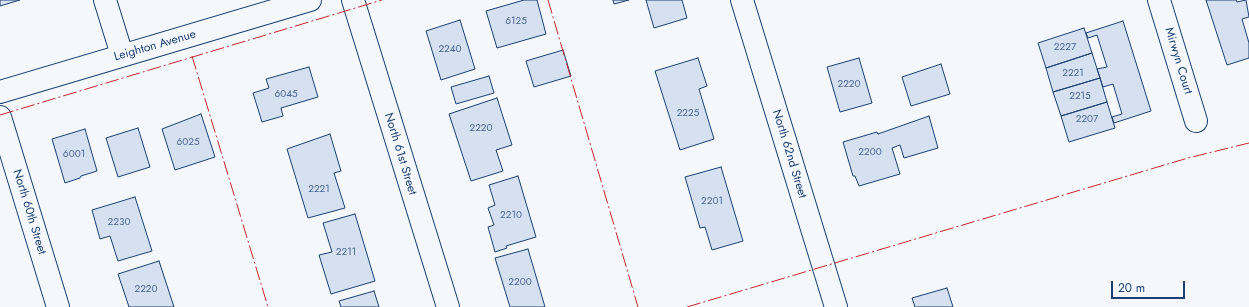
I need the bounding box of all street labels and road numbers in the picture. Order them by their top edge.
street label: Mirwyn Court [1161,26,1195,96]
street label: Leighton Avenue [112,27,198,65]
street label: North 62nd Street [769,108,809,200]
street label: North 61st Street [381,111,419,197]
street label: North 60th Street [9,168,49,256]

